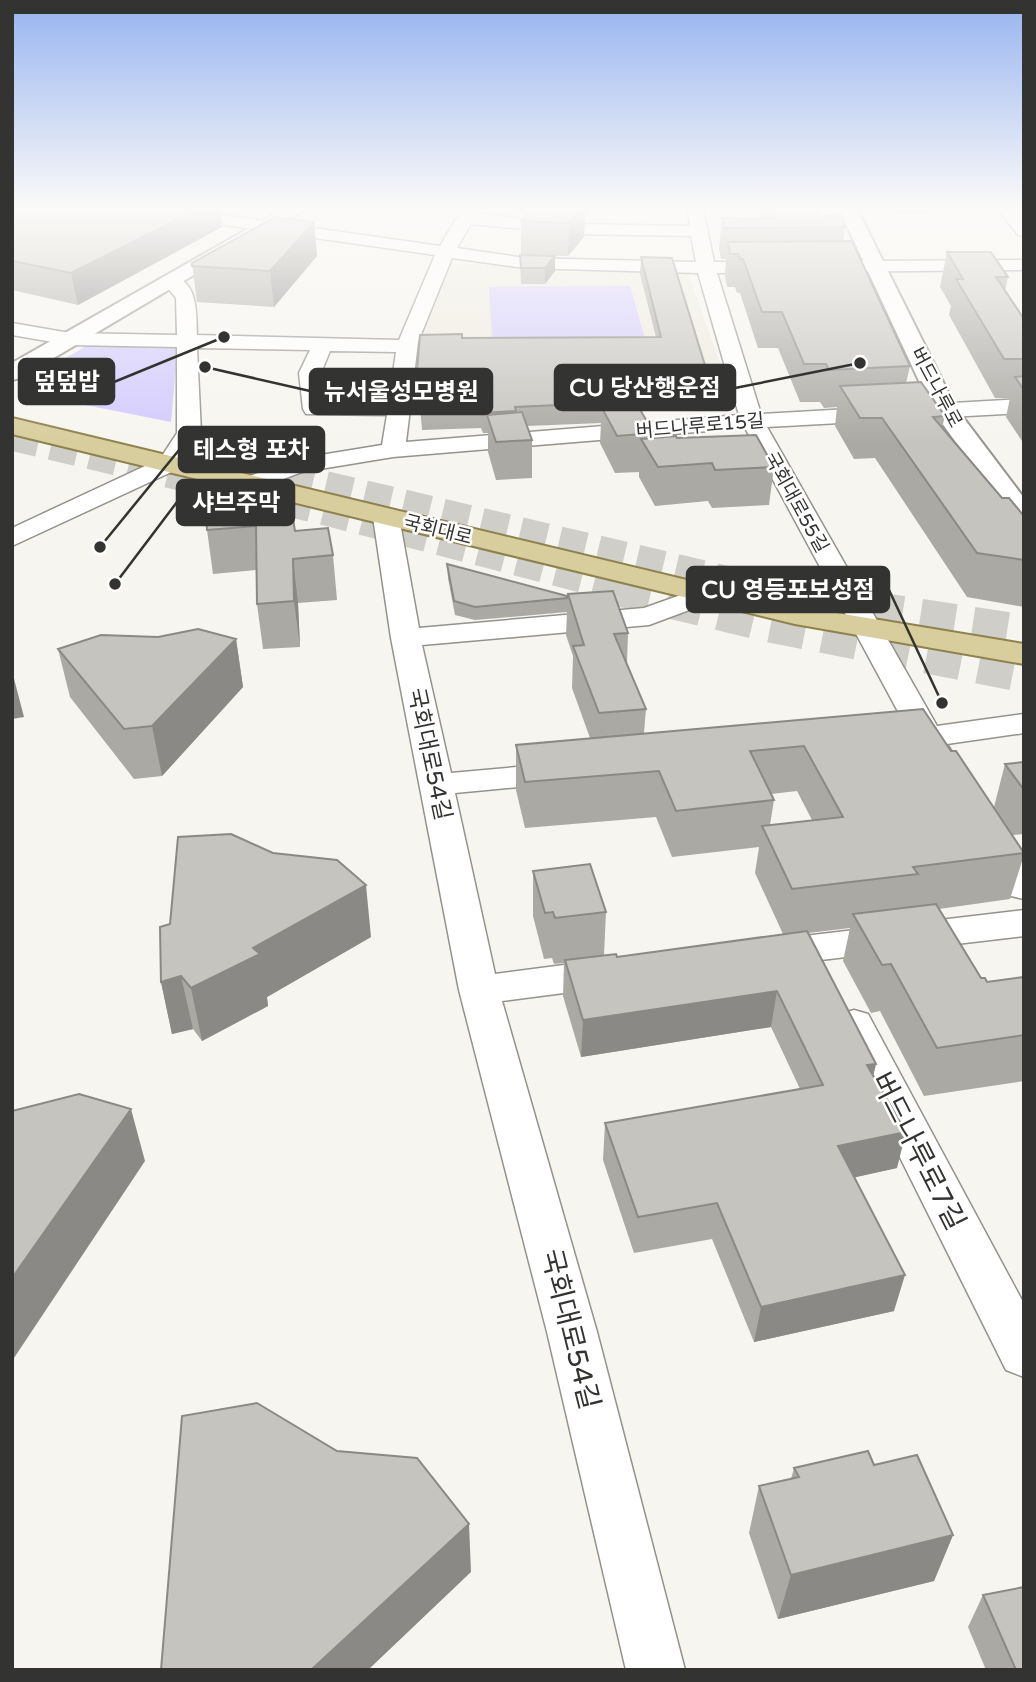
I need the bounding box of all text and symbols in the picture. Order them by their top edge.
street label: 버드나루로 [906,344,966,431]
callout: 덮덮밥 [19,359,114,404]
callout: CU 당산행운점 [555,365,735,410]
text: 덮덮밥 [34,368,100,397]
callout: 뉴서울성모병원 [310,369,492,414]
text: CU 당산행운점 [569,374,721,403]
text: 뉴서울성모병원 [324,378,478,407]
street label: 버드나루로15길 [635,409,765,443]
callout: 테스형 포차 [179,427,324,472]
text: 테스형 포차 [193,436,309,465]
street label: 국회대로55길 [760,448,833,556]
callout: 샤브주막 [177,480,294,525]
text: 샤브주막 [192,489,280,518]
street label: 국회대로 [401,511,474,549]
callout: CU 영등포보성점 [687,567,889,612]
text: CU 영등포보성점 [701,576,875,605]
street label: 국회대로54길 [401,685,457,823]
street label: 버드나루로7길 [864,1067,972,1236]
street label: 국회대로54길 [534,1246,606,1413]

